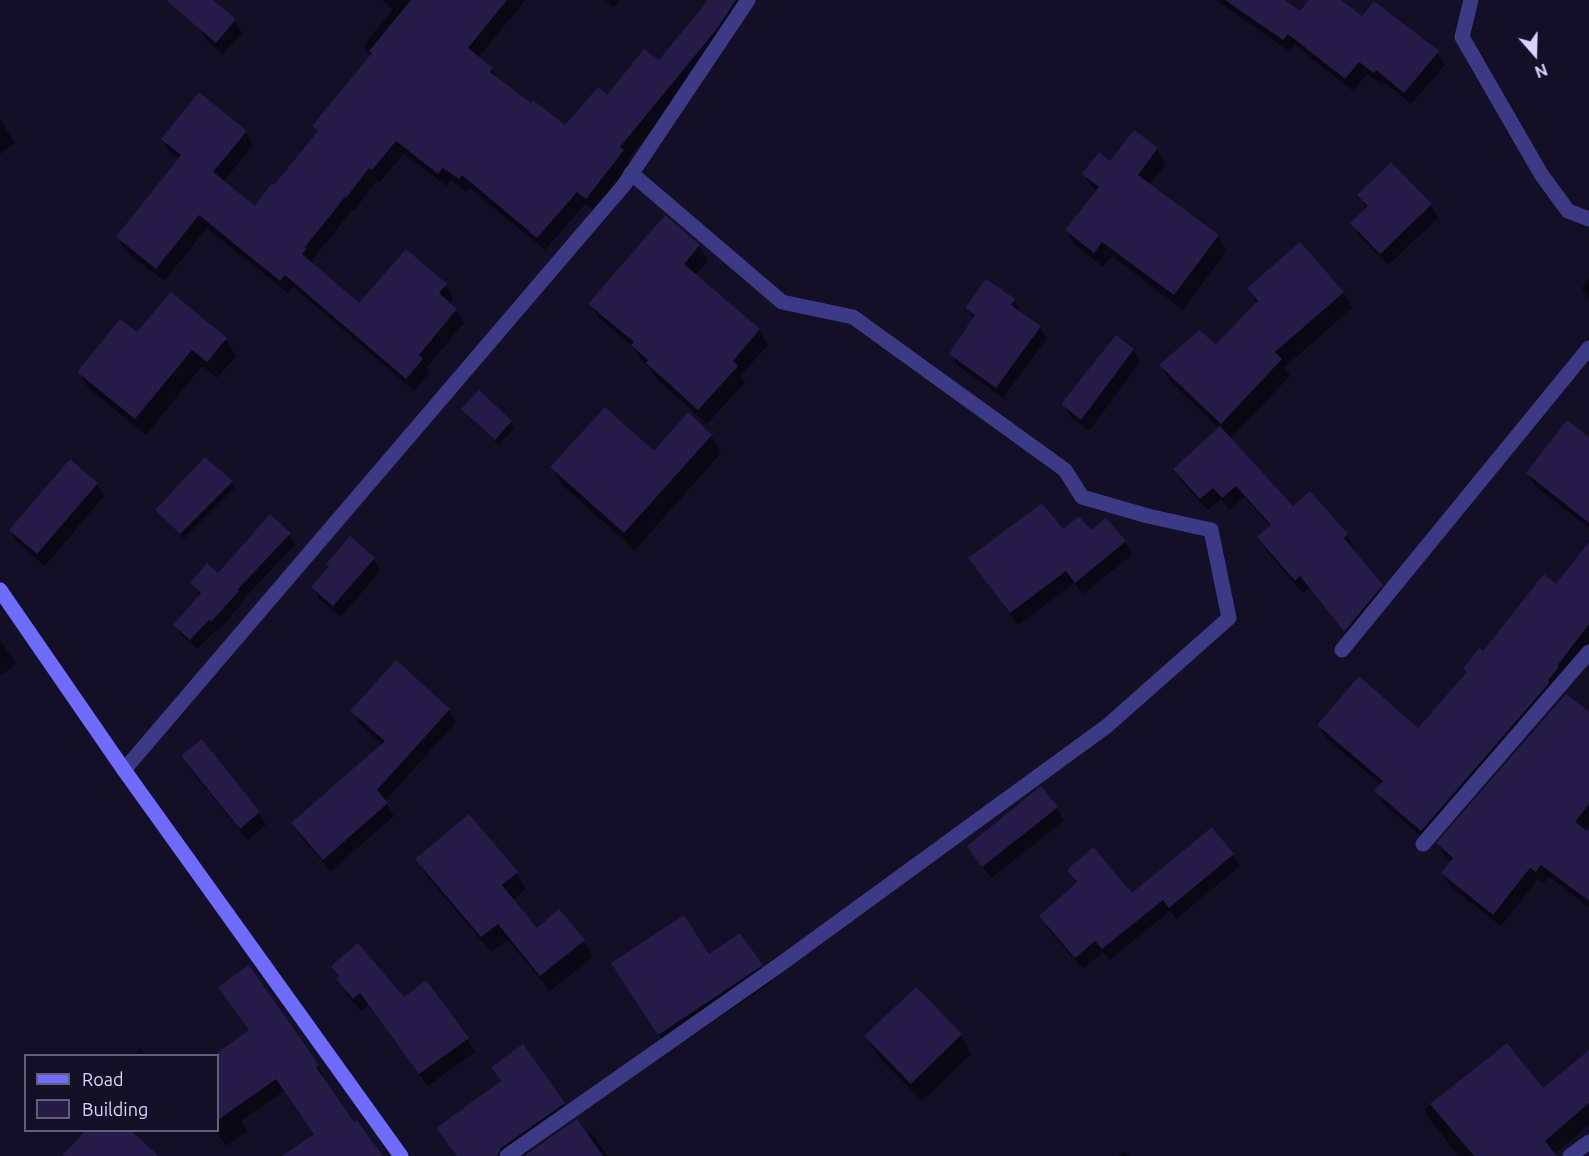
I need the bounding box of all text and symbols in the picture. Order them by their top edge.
north arrow [1505,24,1565,84]
text: N [1532,60,1550,81]
legend [24,1054,219,1132]
text: Road [82,1069,124,1089]
text: Building [82,1099,148,1119]

